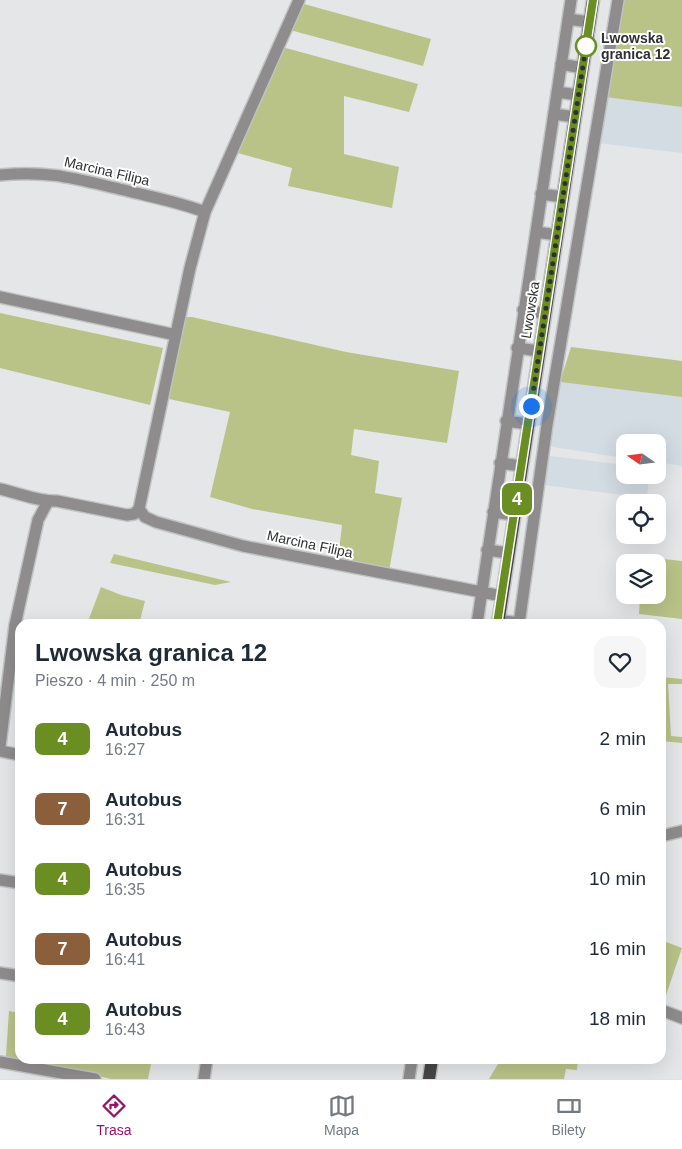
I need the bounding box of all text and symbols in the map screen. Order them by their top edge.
place label: Lwowska granica 12 [601,30,670,62]
marker: Lwowska granica 12 [575,35,597,57]
street label: Marcina Filipa [63,153,151,189]
street label: Lwowska [518,280,542,340]
your location [519,394,544,419]
north arrow [616,434,666,484]
map controls [616,434,666,604]
line badge: 4 [501,483,533,515]
text: 4 [512,489,522,509]
button: locate [616,494,666,544]
street label: Marcina Filipa [266,527,354,561]
button: layers [616,554,666,604]
button: heart [594,636,646,688]
text: Lwowska granica 12 [35,639,267,666]
text: Pieszo · 4 min · 250 m [35,672,195,689]
text: Autobus [105,719,182,740]
text: 2 min [600,728,646,749]
text: 4 [57,729,68,749]
text: 16:27 [105,741,145,758]
text: Autobus [105,789,182,810]
text: 6 min [600,798,646,819]
text: 7 [57,799,68,819]
text: 16:31 [105,811,145,828]
text: Autobus [105,859,182,880]
text: 10 min [589,868,646,889]
text: 4 [57,869,68,889]
text: 16:35 [105,881,145,898]
text: Autobus [105,929,182,950]
text: 16 min [589,938,646,959]
text: 7 [57,939,68,959]
text: 16:41 [105,951,145,968]
text: Autobus [105,999,182,1020]
text: 18 min [589,1008,646,1029]
text: 4 [57,1009,68,1029]
text: 16:43 [105,1021,145,1038]
tab: Trasa [96,1092,132,1138]
tab: Mapa [324,1092,359,1138]
tab: Bilety [552,1092,586,1138]

